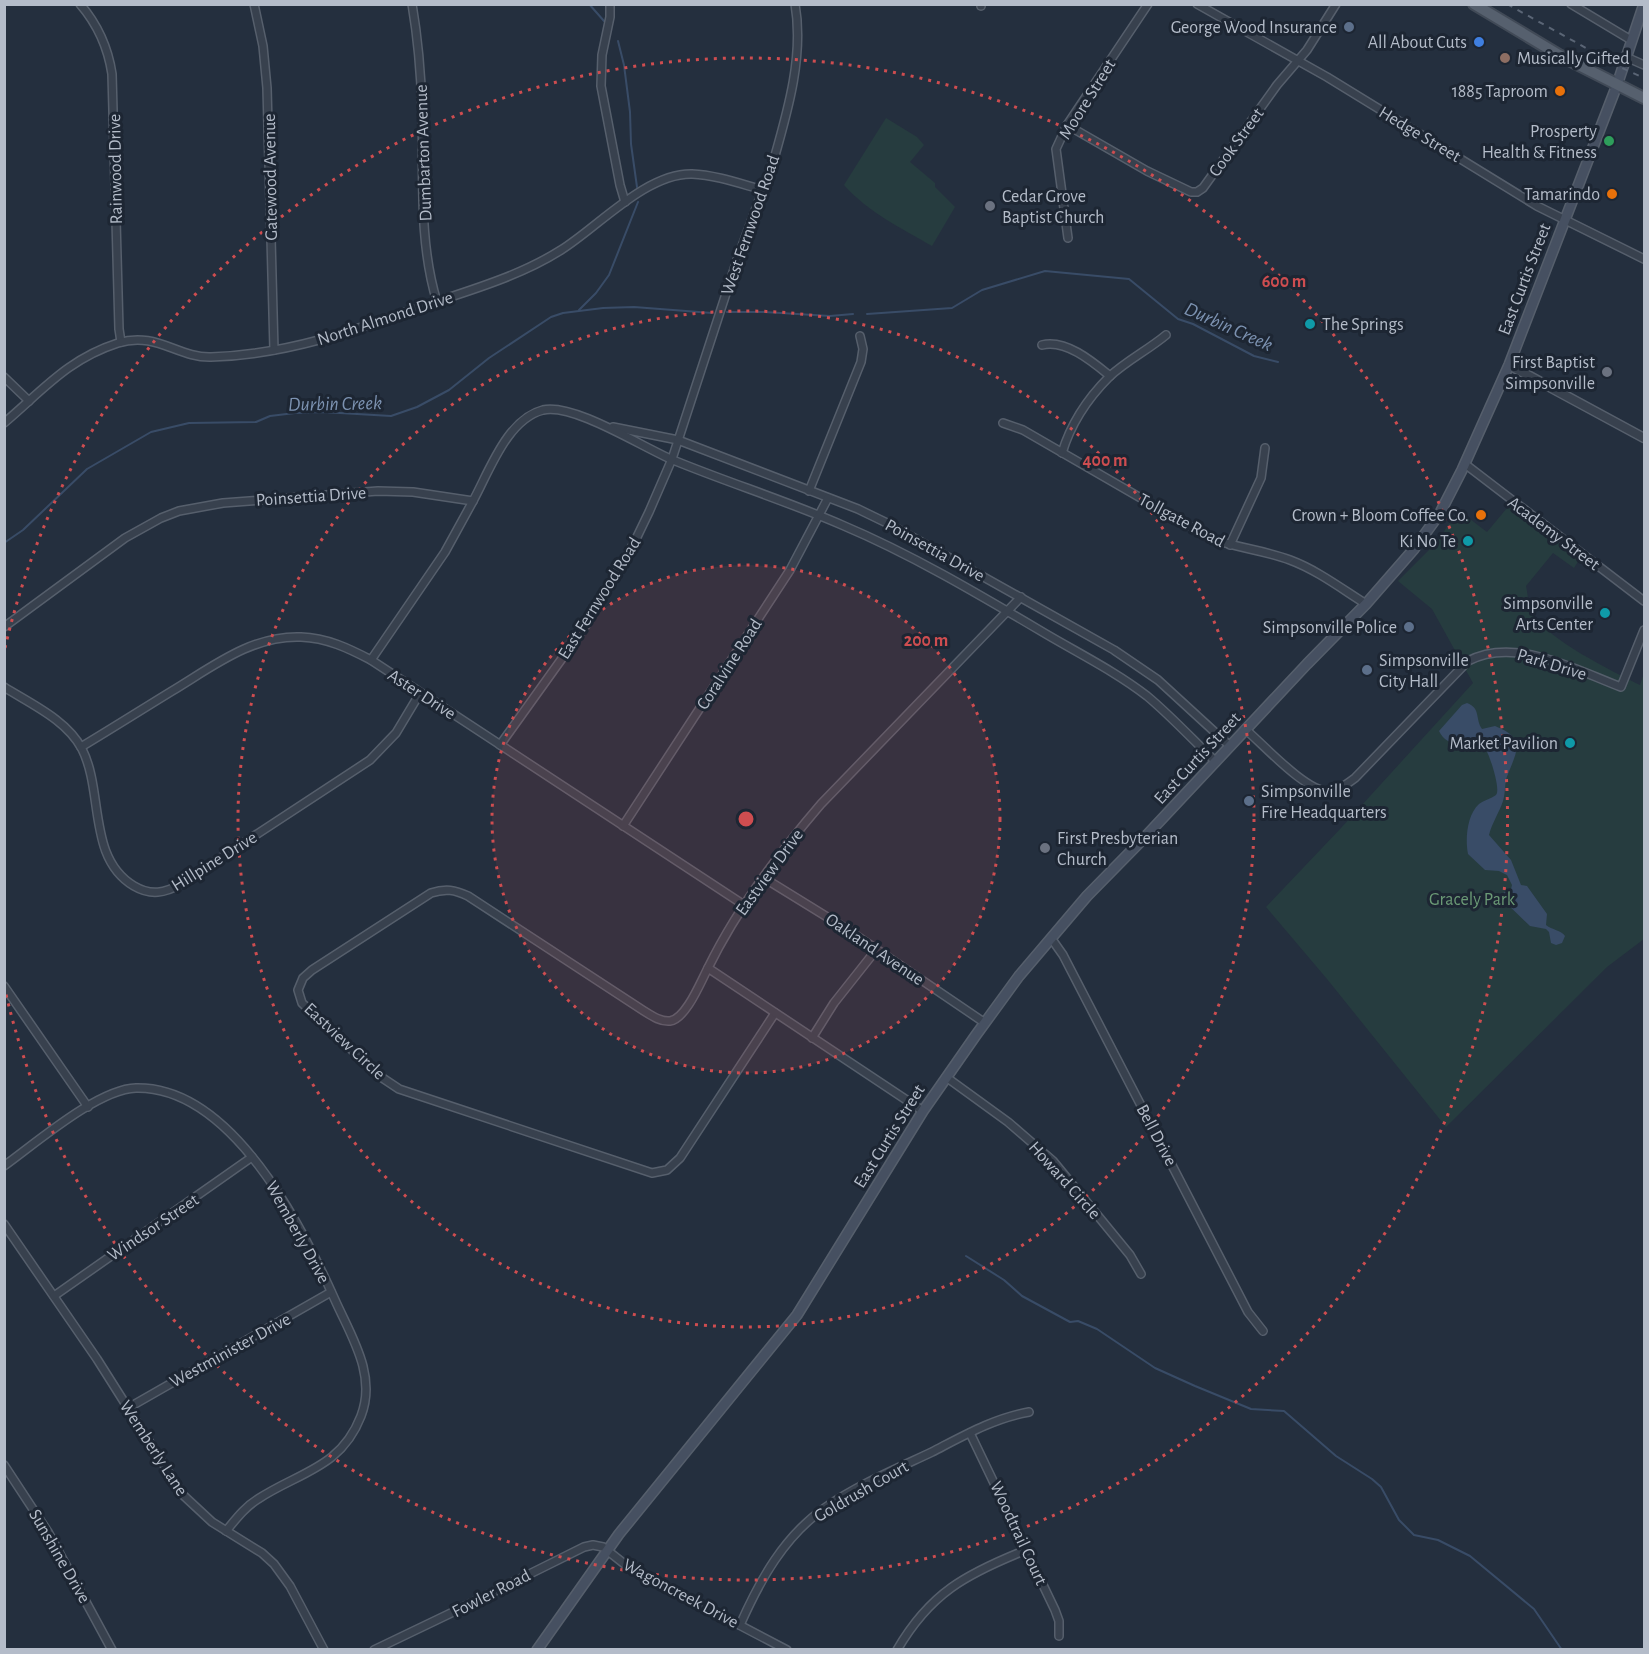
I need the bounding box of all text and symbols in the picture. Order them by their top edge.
place label: George Wood Insurance [1171,19,1337,37]
marker: George Wood Insurance [1342,20,1356,34]
place label: All About Cuts [1368,34,1467,52]
marker: All About Cuts [1472,35,1486,49]
place label: Musically Gifted [1517,50,1630,68]
marker: Musically Gifted [1498,51,1512,65]
street label: Moore Street [1056,56,1120,143]
place label: 1885 Taproom [1452,83,1548,101]
street label: Dumbarton Avenue [413,84,435,222]
marker: 1885 Taproom [1553,84,1567,98]
street label: Hedge Street [1375,103,1464,166]
street label: Cook Street [1206,105,1268,180]
street label: Gatewood Avenue [261,113,281,241]
street label: Rainwood Drive [106,114,126,224]
place label: Prosperty Health & Fitness [1482,123,1597,162]
marker: Prosperty Health & Fitness [1602,134,1616,148]
street label: West Fernwood Road [719,153,783,298]
place label: Tamarindo [1524,186,1600,204]
marker: Tamarindo [1605,187,1619,201]
place label: Cedar Grove Baptist Church [1002,188,1104,227]
marker: Cedar Grove Baptist Church [983,199,997,213]
street label: East Curtis Street [1495,221,1555,338]
text: 600 m [1262,273,1306,291]
street label: North Almond Drive [315,289,455,349]
water label: Durbin Creek [1181,299,1276,355]
place label: The Springs [1322,316,1404,334]
marker: The Springs [1303,317,1317,331]
place label: First Baptist Simpsonville [1505,354,1595,393]
marker: First Baptist Simpsonville [1600,365,1614,379]
water label: Durbin Creek [288,393,382,415]
text: 400 m [1082,452,1128,470]
street label: Poinsettia Drive [255,484,367,510]
street label: Tollgate Road [1135,491,1228,551]
street label: Academy Street [1504,494,1603,574]
place label: Crown + Bloom Coffee Co. [1292,507,1469,525]
marker: Crown + Bloom Coffee Co. [1474,508,1488,522]
street label: Poinsettia Drive [882,516,987,586]
place label: Ki No Te [1399,533,1456,551]
street label: East Fernwood Road [555,534,645,663]
marker: Ki No Te [1461,534,1475,548]
place label: Simpsonville Arts Center [1503,595,1593,634]
marker: Simpsonville Arts Center [1598,606,1612,620]
street label: Coralvine Road [694,616,766,713]
place label: Simpsonville Police [1263,619,1397,637]
marker: Simpsonville Police [1402,620,1416,634]
text: 200 m [904,632,948,650]
street label: Park Drive [1515,646,1589,684]
place label: Simpsonville City Hall [1379,652,1469,691]
marker: Simpsonville City Hall [1360,663,1374,677]
street label: Aster Drive [384,666,459,723]
street label: East Curtis Street [1151,709,1245,808]
place label: Market Pavilion [1449,735,1558,753]
marker: Market Pavilion [1563,736,1577,750]
place label: Simpsonville Fire Headquarters [1261,783,1387,822]
marker: Simpsonville Fire Headquarters [1242,794,1256,808]
centre of rings [736,809,756,829]
street label: Eastview Drive [733,826,807,919]
street label: Hillpine Drive [169,828,260,895]
place label: First Presbyterian Church [1057,830,1178,869]
marker: First Presbyterian Church [1038,841,1052,855]
park label: Gracely Park [1429,891,1516,909]
street label: Oakland Avenue [822,910,927,989]
street label: Eastview Circle [300,1000,388,1084]
street label: East Curtis Street [851,1081,929,1191]
street label: Bell Drive [1132,1102,1180,1169]
street label: Howard Circle [1025,1138,1104,1223]
street label: Wemberly Drive [262,1178,333,1287]
street label: Windsor Street [105,1191,203,1265]
street label: Westminister Drive [167,1310,294,1391]
street label: Wemberly Lane [116,1398,191,1499]
street label: Goldrush Court [811,1458,912,1526]
street label: Woodtrail Court [986,1479,1050,1588]
street label: Sunshine Drive [25,1506,93,1607]
street label: Wagoncreek Drive [620,1556,741,1632]
street label: Fowler Road [449,1567,534,1621]

